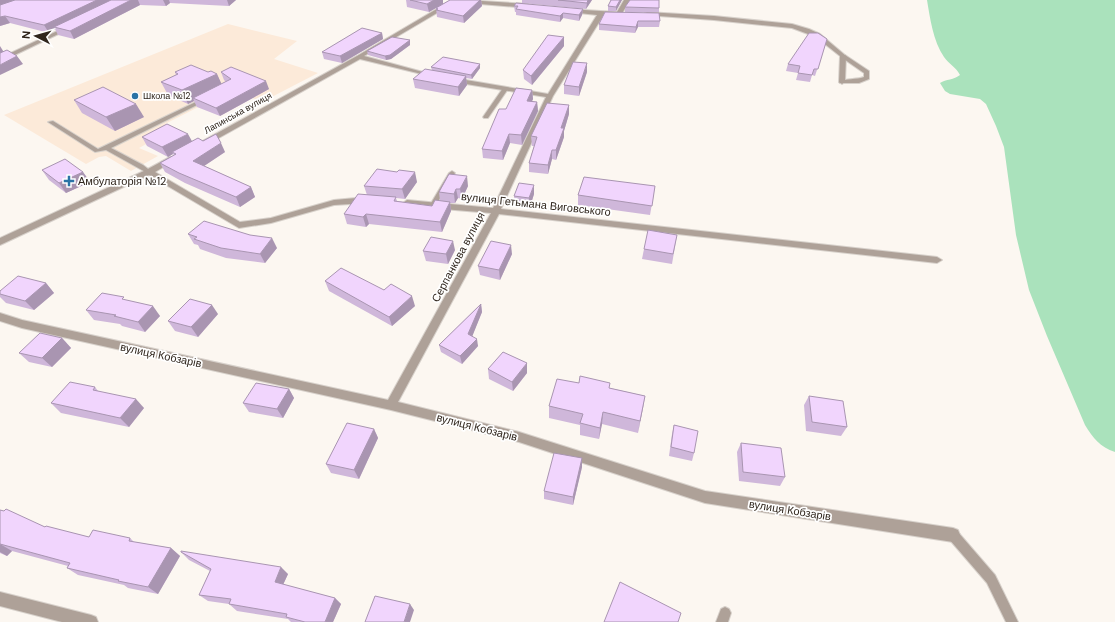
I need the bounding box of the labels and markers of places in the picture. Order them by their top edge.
place label: Школа №12 [143,90,190,102]
marker: Школа №12 [130,91,140,101]
place label: Амбулаторія №12 [78,174,166,188]
marker: Амбулаторія №12 [63,175,75,187]

